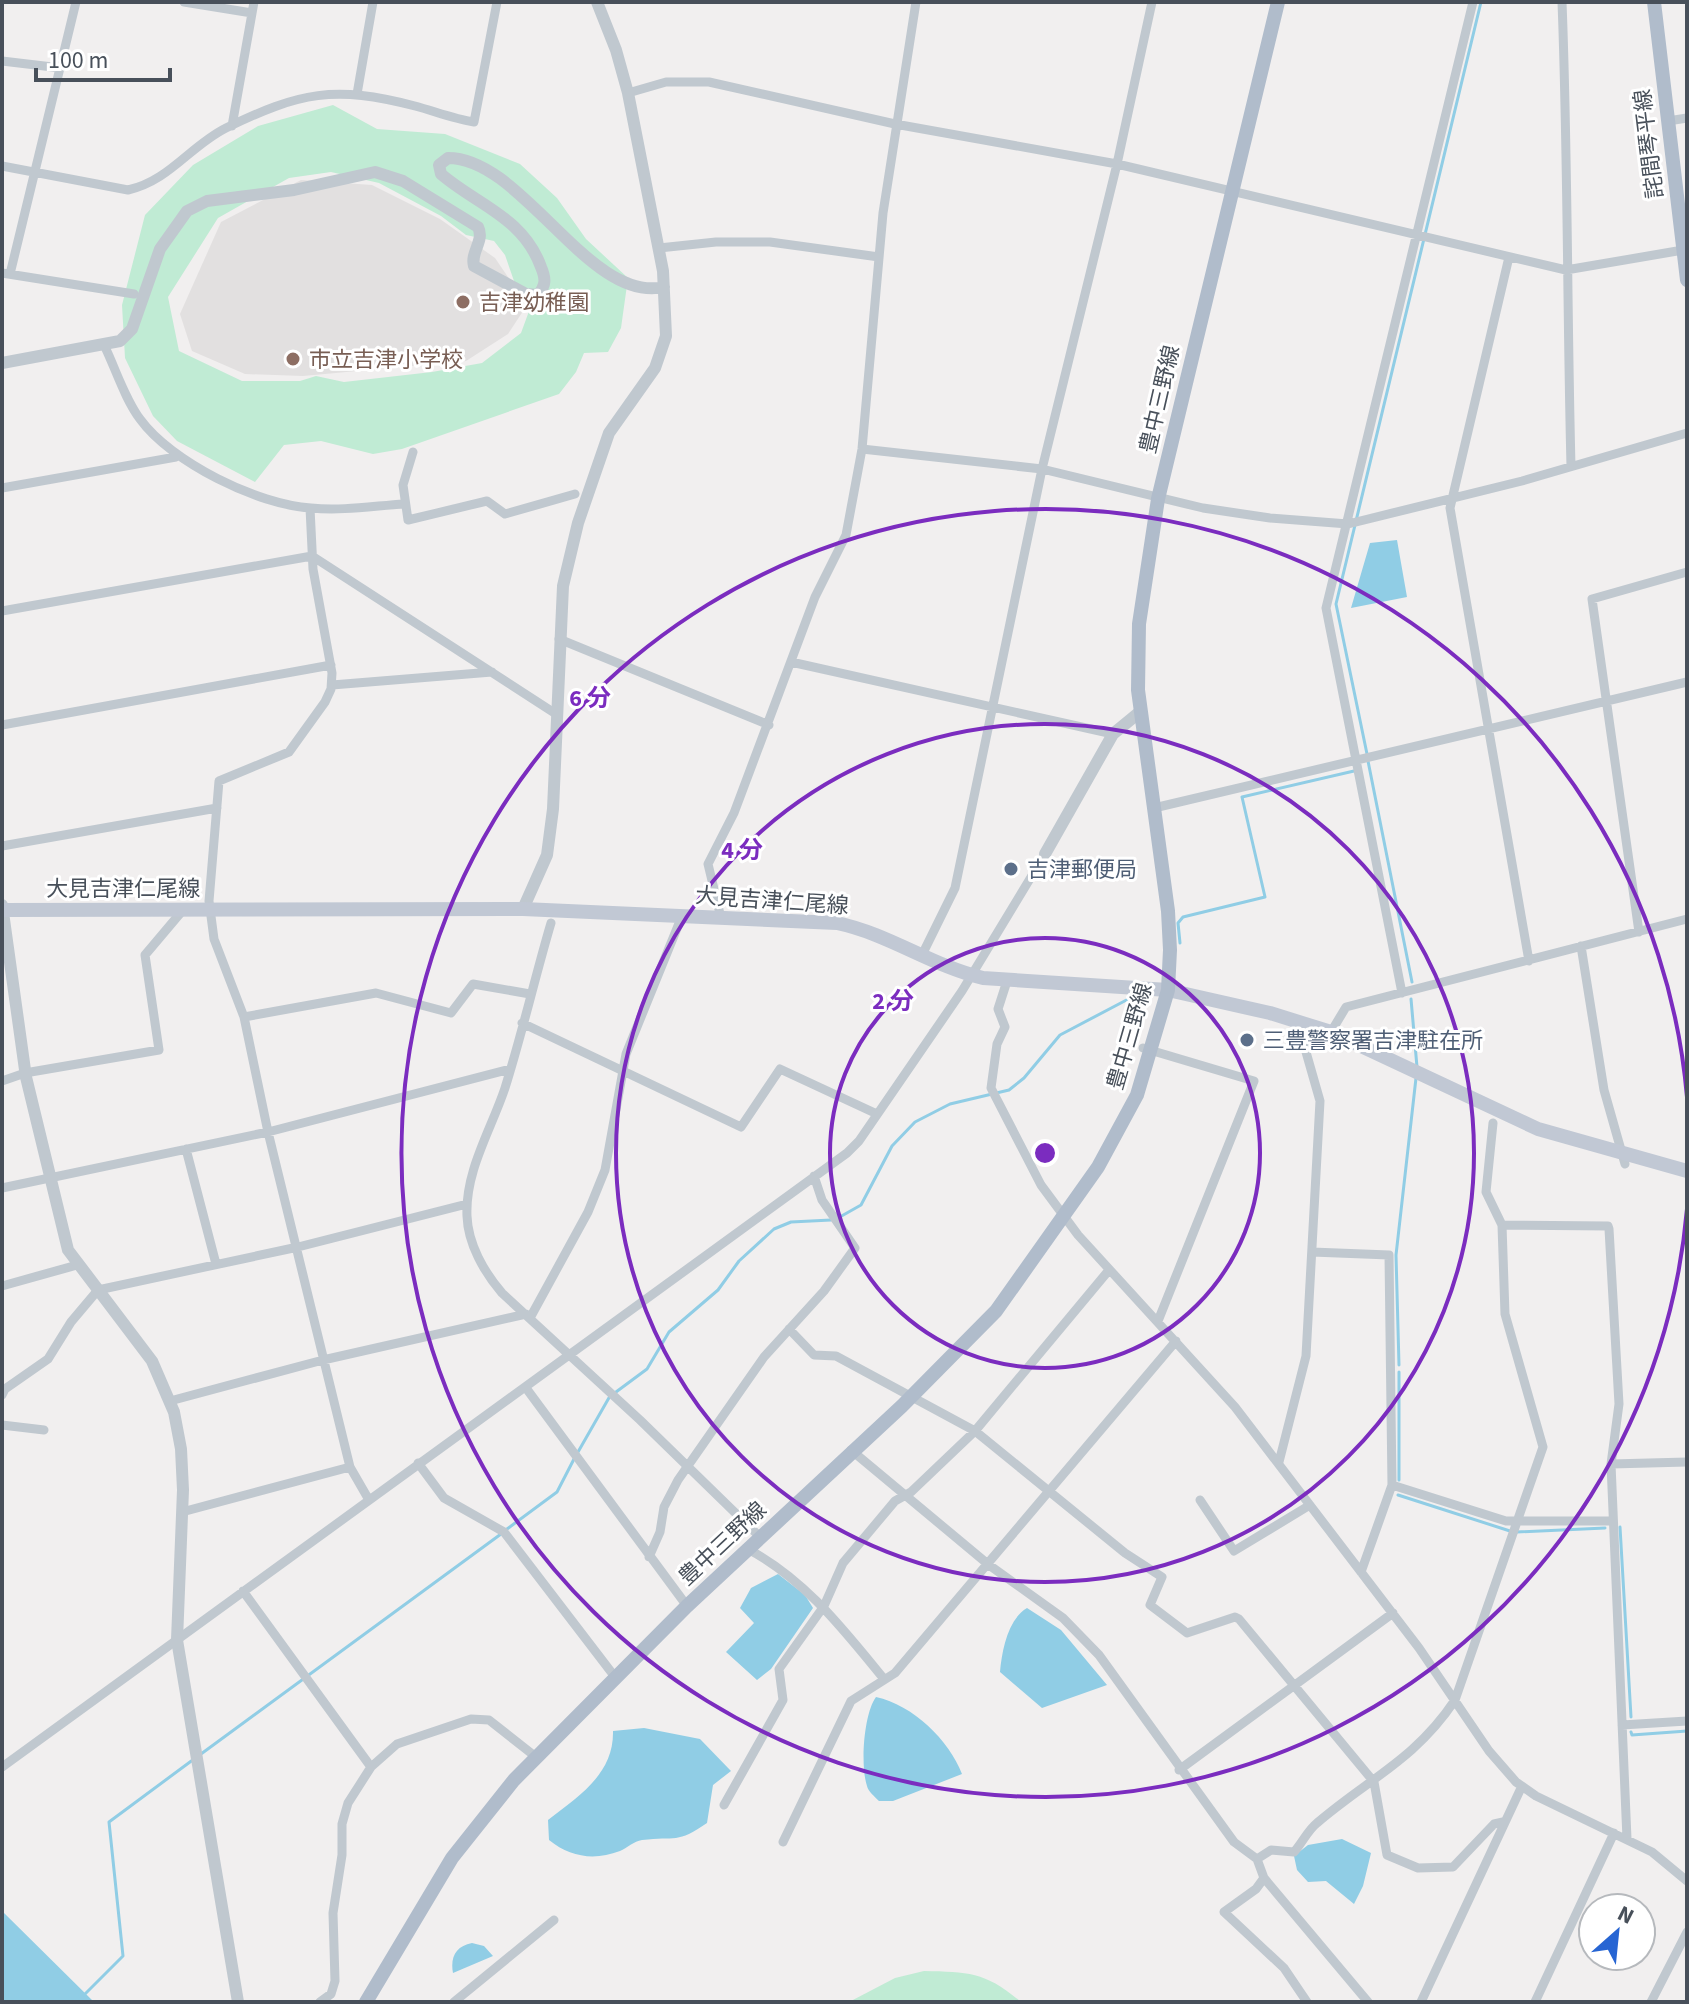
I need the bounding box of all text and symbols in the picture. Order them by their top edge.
scale bar [36,32,170,82]
text: 100 m [48,43,108,78]
street label: 詫間琴平線 [1626,87,1672,200]
place label: 吉津幼稚園 [479,287,589,319]
marker: 吉津幼稚園 [454,293,472,311]
street label: 豊中三野線 [1132,342,1188,456]
place label: 市立吉津小学校 [309,344,463,376]
marker: 市立吉津小学校 [284,350,302,368]
text: 6 分 [569,681,611,716]
text: 4 分 [721,833,763,868]
place label: 吉津郵便局 [1027,854,1137,886]
marker: 吉津郵便局 [1002,860,1020,878]
street label: 大見吉津仁尾線 [46,873,200,905]
street label: 大見吉津仁尾線 [694,880,850,922]
street label: 豊中三野線 [1099,979,1161,1094]
text: 2 分 [872,984,914,1019]
place label: 三豊警察署吉津駐在所 [1263,1025,1483,1057]
marker: 三豊警察署吉津駐在所 [1238,1031,1256,1049]
centre of rings [1031,1139,1059,1167]
street label: 豊中三野線 [672,1495,774,1593]
north arrow [1577,1892,1657,1972]
text: N [1612,1897,1639,1933]

